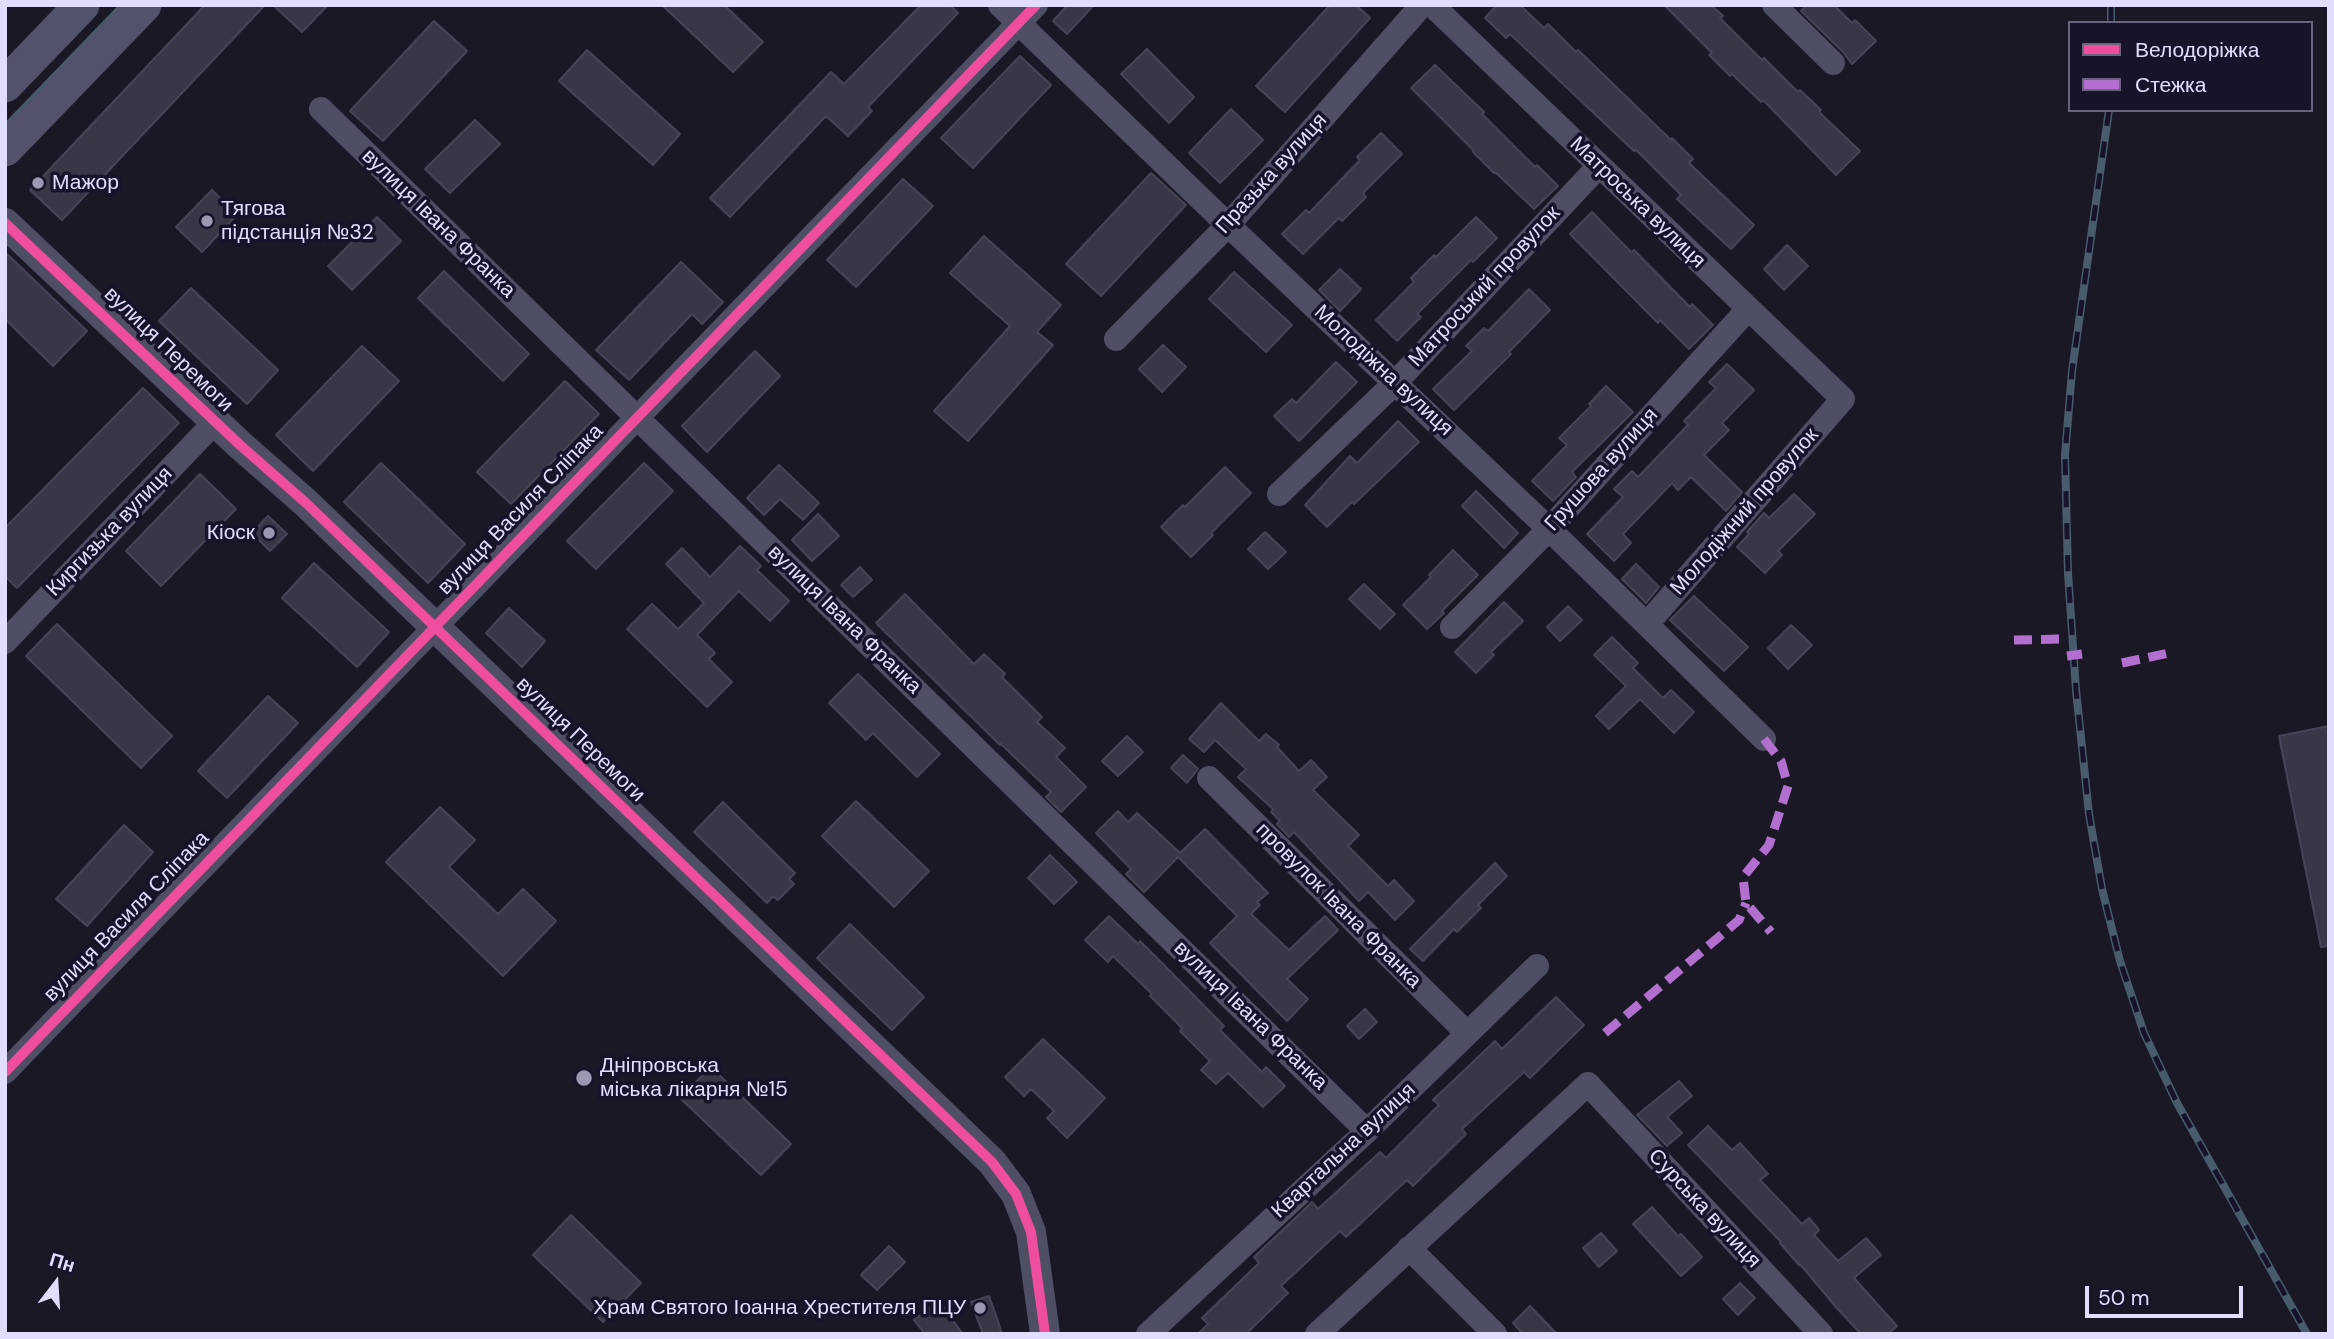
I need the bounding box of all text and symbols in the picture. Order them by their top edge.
legend [2068,21,2313,112]
text: Велодоріжка [2135,36,2259,64]
text: Стежка [2135,71,2206,99]
street label: Празька вулиця [1211,108,1333,240]
street label: Матроська вулиця [1564,132,1710,274]
street label: вулиця Івана Франка [356,144,520,304]
place label: Мажор [52,170,119,196]
marker: Мажор [30,175,46,191]
place label: Тягова пiдстанцiя №32 [221,196,374,246]
street label: Матроський провулок [1404,201,1566,373]
marker: Тягова пiдстанцiя №32 [199,213,215,229]
street label: вулиця Перемоги [98,282,238,418]
street label: Молодіжна вулиця [1308,300,1458,442]
street label: Грушова вулиця [1540,403,1664,537]
street label: вулиця Василя Сліпака [433,419,609,601]
street label: Молодіжний провулок [1666,423,1824,601]
street label: Киргизька вулиця [42,462,178,602]
place label: Кіоск [207,520,255,546]
marker: Кіоск [261,525,277,541]
street label: вулиця Івана Франка [762,540,926,700]
street label: вулиця Перемоги [510,672,650,808]
street label: провулок Івана Франка [1250,818,1426,994]
street label: вулиця Василя Сліпака [39,826,215,1008]
street label: вулиця Івана Франка [1168,936,1332,1096]
place label: Дніпровська міська лікарня №15 [600,1053,788,1103]
marker: Дніпровська міська лікарня №15 [574,1068,594,1088]
street label: Квартальна вулиця [1267,1078,1421,1224]
street label: Сурська вулиця [1642,1144,1766,1274]
text: Пн [47,1247,78,1278]
north arrow [21,1248,91,1318]
scale bar [2089,1272,2246,1316]
text: 50 m [2098,1284,2149,1312]
place label: Храм Святого Іоанна Хрестителя ПЦУ [593,1295,966,1321]
marker: Храм Святого Іоанна Хрестителя ПЦУ [972,1300,988,1316]

